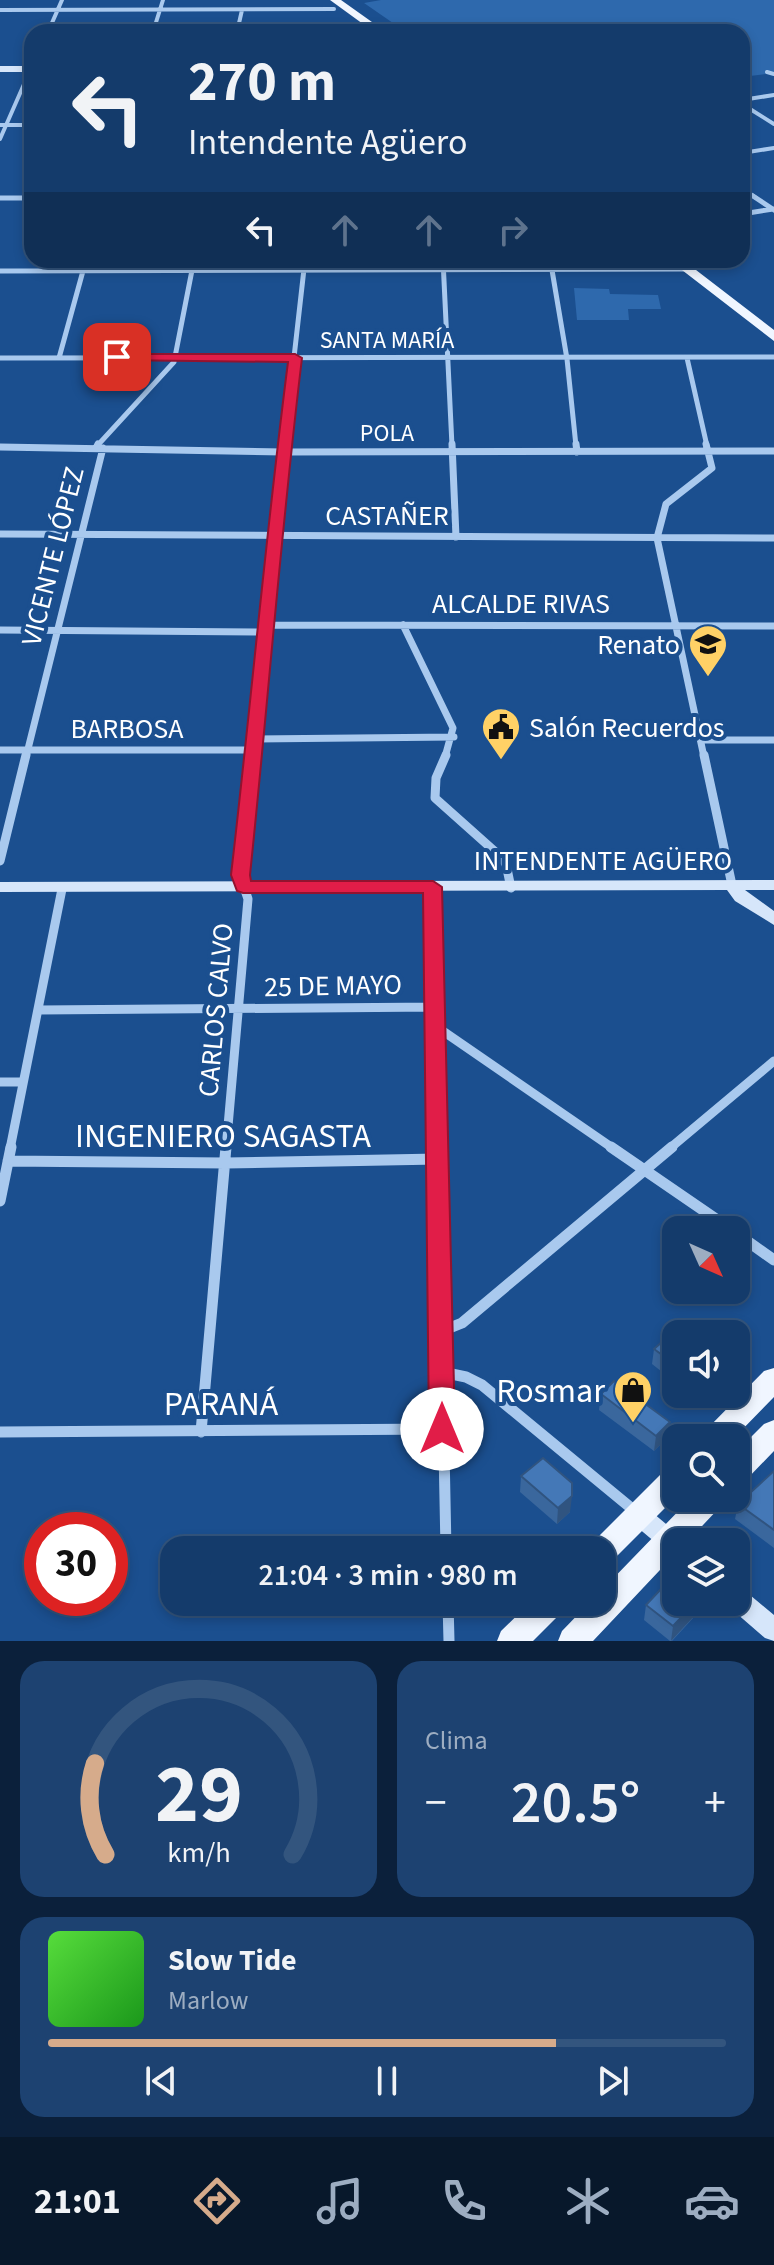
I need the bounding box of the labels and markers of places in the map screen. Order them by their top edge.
pin [83,323,151,391]
school or university icon: Renato [687,623,729,678]
place label: Renato [597,625,680,665]
public building icon: Salón Recuerdos [480,706,522,761]
place label: Salón Recuerdos [529,708,725,748]
place label: Rosmar [496,1367,605,1416]
shop icon: Rosmar [612,1369,654,1424]

